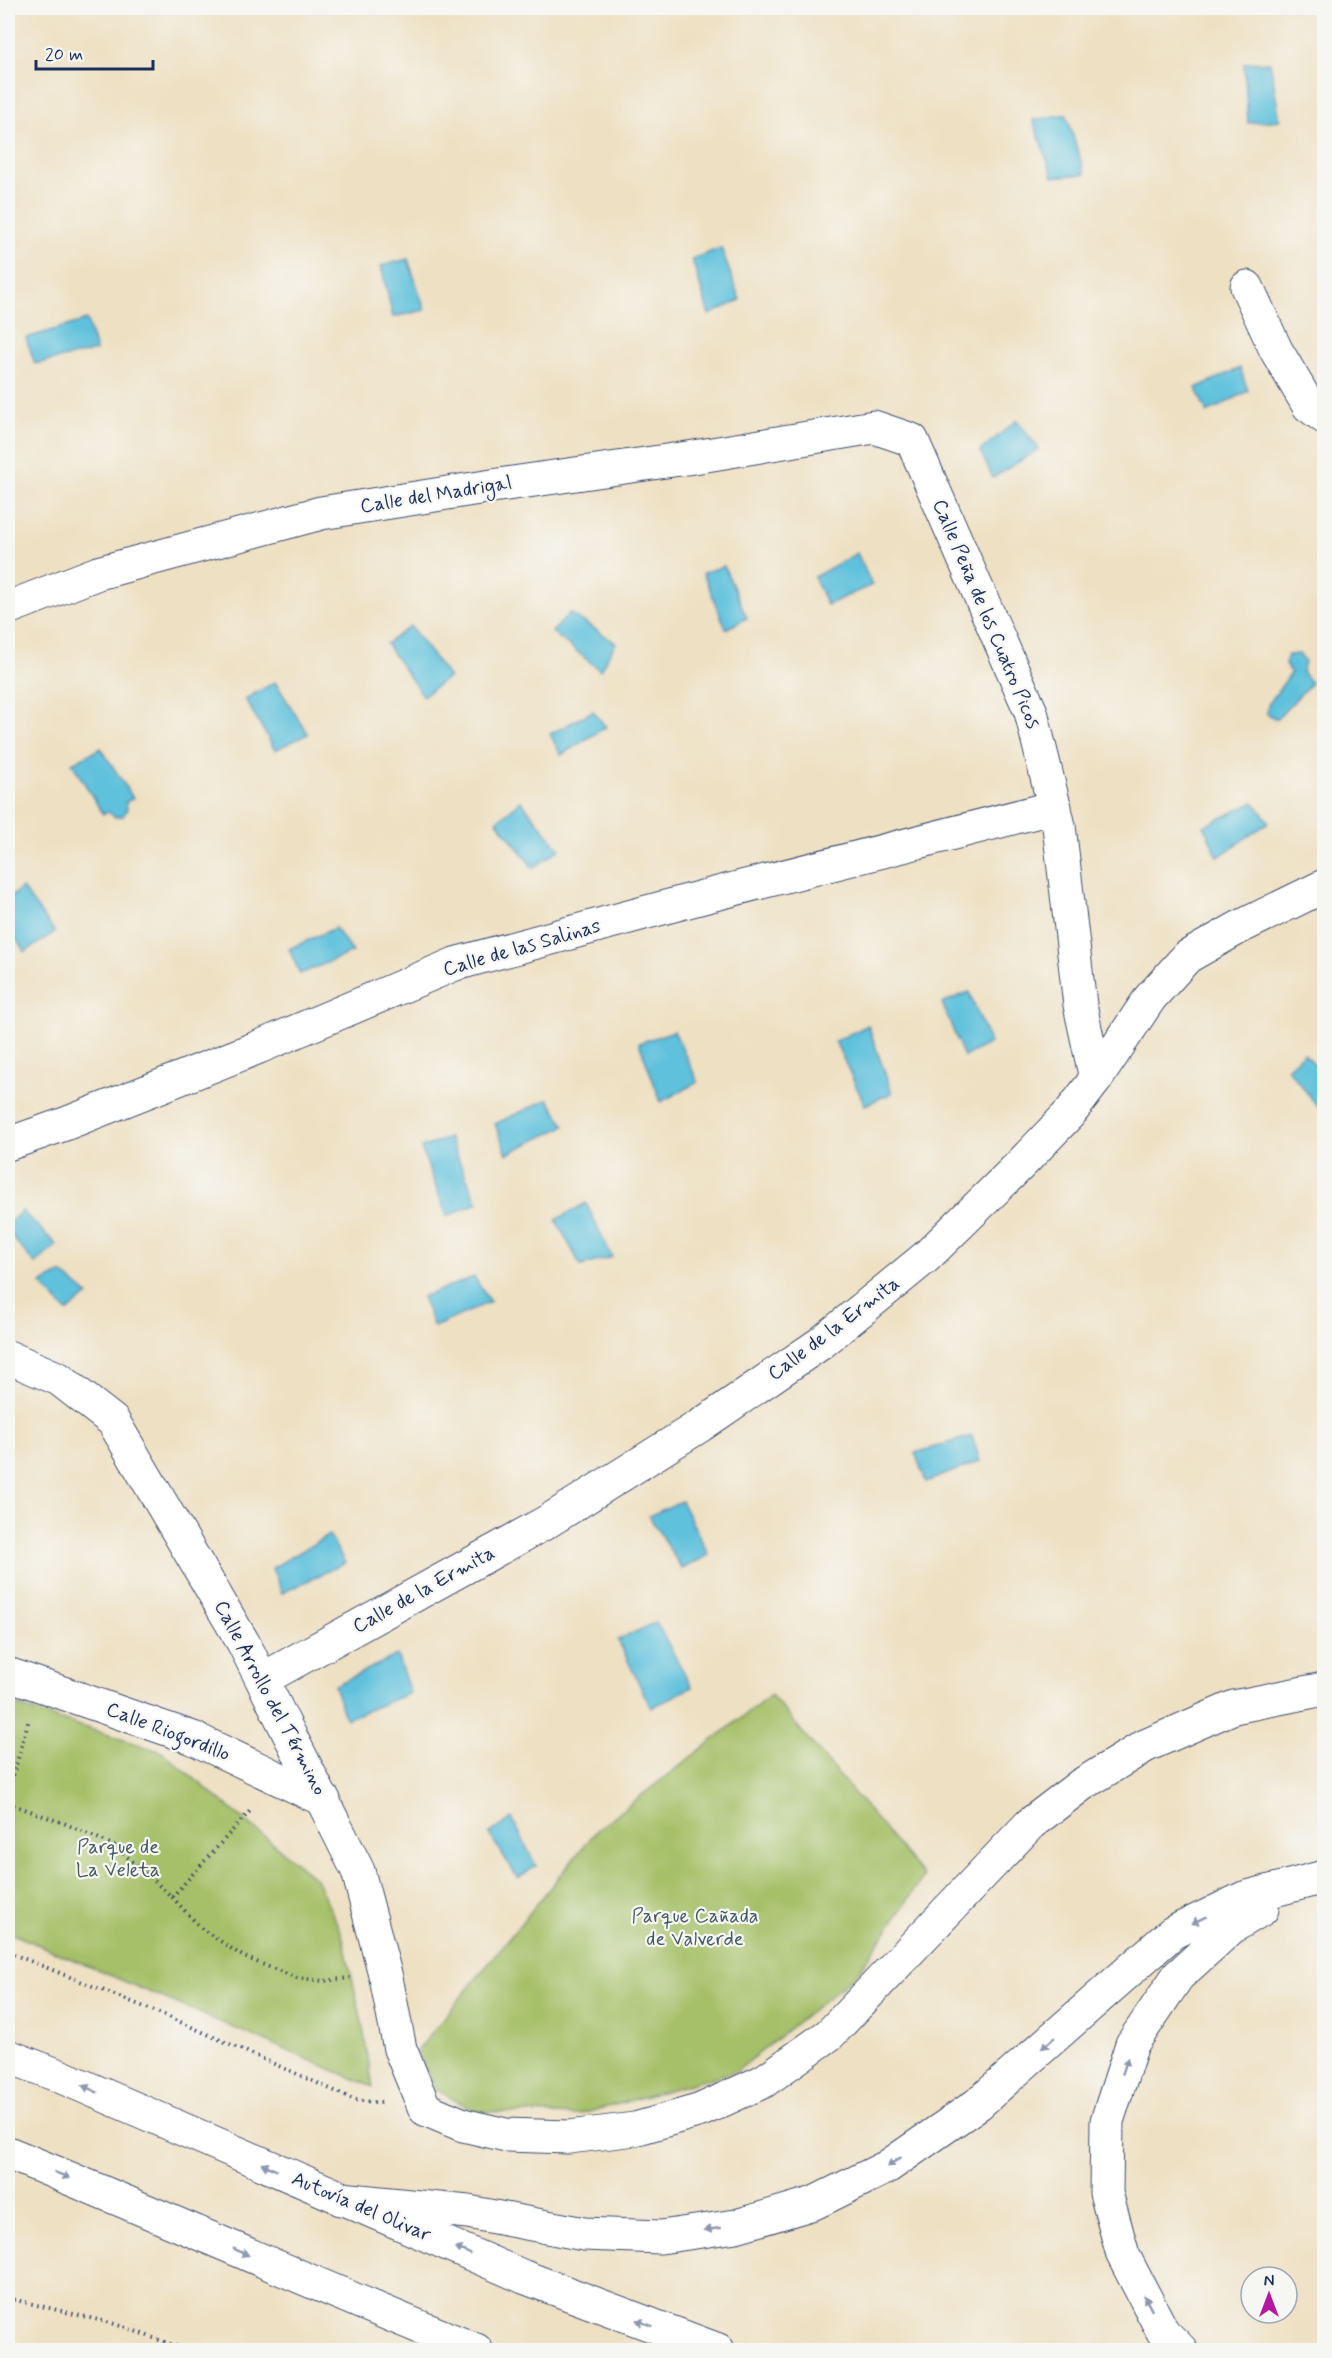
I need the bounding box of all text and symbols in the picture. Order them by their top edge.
scale bar [36,33,153,71]
text: 20 m [45,43,83,67]
street label: Calle del Madrigal [358,470,514,521]
street label: Calle Peña de los Cuatro Picos [925,495,1047,733]
street label: Calle de las Salinas [440,913,604,983]
street label: Calle de la Ermita [763,1270,905,1388]
street label: Calle de la Ermita [348,1540,500,1640]
street label: Calle Arrollo del Término [207,1596,333,1800]
street label: Calle Riogordillo [101,1696,234,1770]
park label: Parque de La Veleta [76,1834,160,1884]
park label: Parque Cañada de Valverde [631,1903,759,1953]
one-way arrow [1190,1916,1207,1925]
one-way arrow [1040,2036,1056,2049]
one-way arrow [1121,2057,1130,2075]
one-way arrow [81,2084,99,2093]
one-way arrow [887,2156,903,2168]
one-way arrow [259,2162,277,2172]
street label: Autovía del Olivar [287,2166,435,2249]
one-way arrow [53,2170,71,2180]
one-way arrow [703,2225,722,2234]
one-way arrow [453,2246,471,2256]
one-way arrow [232,2247,250,2257]
north arrow [1239,2265,1299,2325]
text: N [1264,2271,1274,2292]
one-way arrow [1143,2295,1152,2312]
one-way arrow [635,2318,653,2327]

